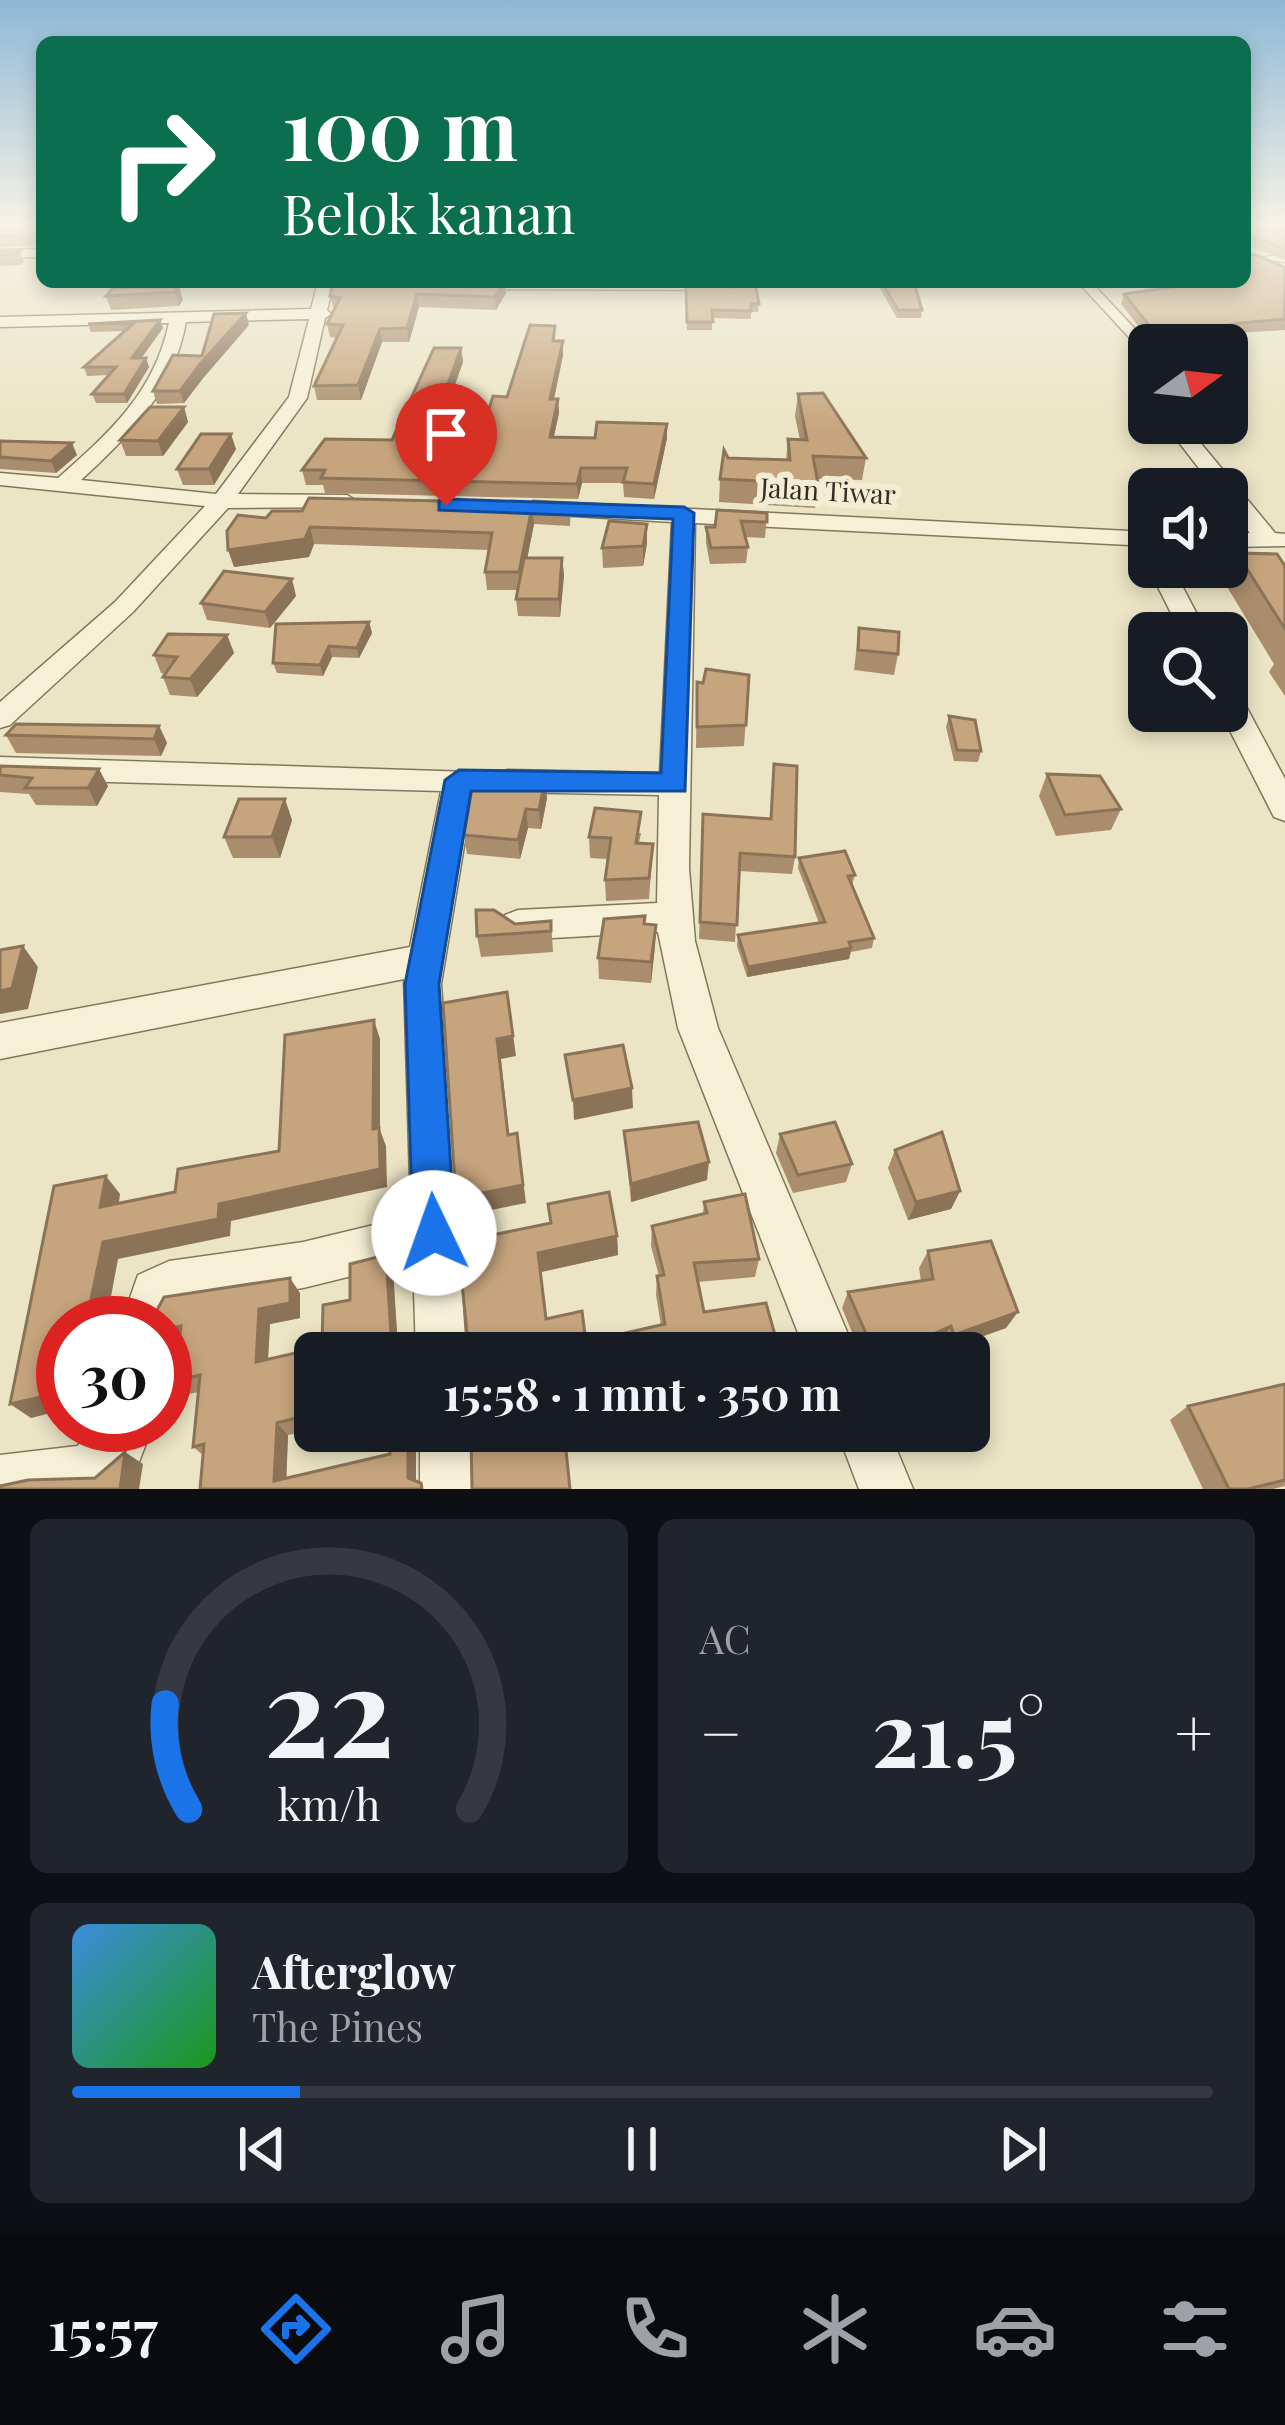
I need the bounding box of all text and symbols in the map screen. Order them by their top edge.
text: 100 m [282,70,518,182]
icon: right [84,84,240,240]
text: Belok kanan [282,177,575,249]
north arrow [1128,324,1248,444]
map controls [1128,324,1248,732]
pin [395,383,497,506]
icon: arrive [413,401,479,467]
street label: Jalan Tiwar [758,468,897,512]
button: sound [1128,468,1248,588]
button: search [1128,612,1248,732]
position arrow [371,1170,497,1296]
speed limit sign: 30 [36,1296,192,1452]
text: 15:58 · 1 mnt · 350 m [443,1362,841,1422]
text: AC [700,1612,751,1664]
text: 22 [263,1623,394,1789]
text: 21.5° [871,1671,1045,1791]
text: − [700,1687,742,1775]
text: + [1174,1687,1213,1775]
text: km/h [277,1775,380,1832]
text: Afterglow [252,1940,456,2000]
text: The Pines [252,2000,423,2052]
icon: previous [229,2116,295,2182]
icon: pause [609,2116,675,2182]
icon: next [990,2116,1056,2182]
icon: directions [254,2287,338,2371]
icon: music [434,2287,518,2371]
icon: phone [613,2287,697,2371]
icon: climate [793,2287,877,2371]
icon: car [973,2287,1057,2371]
icon: filters [1153,2287,1237,2371]
text: 15:57 [48,2293,158,2365]

